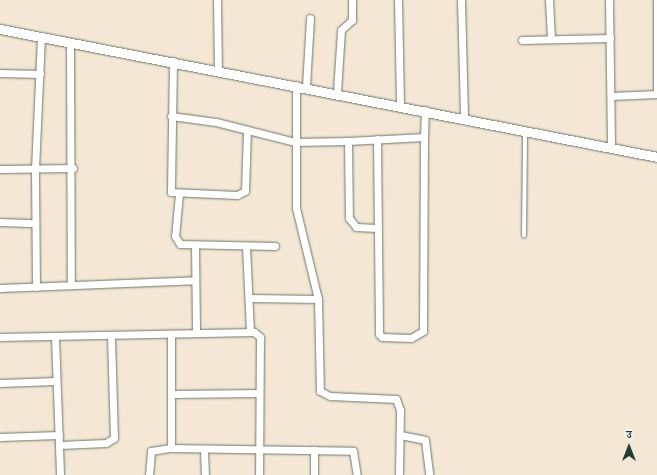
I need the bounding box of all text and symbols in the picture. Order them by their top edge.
north arrow [609,427,649,467]
text: उ [626,427,632,443]

